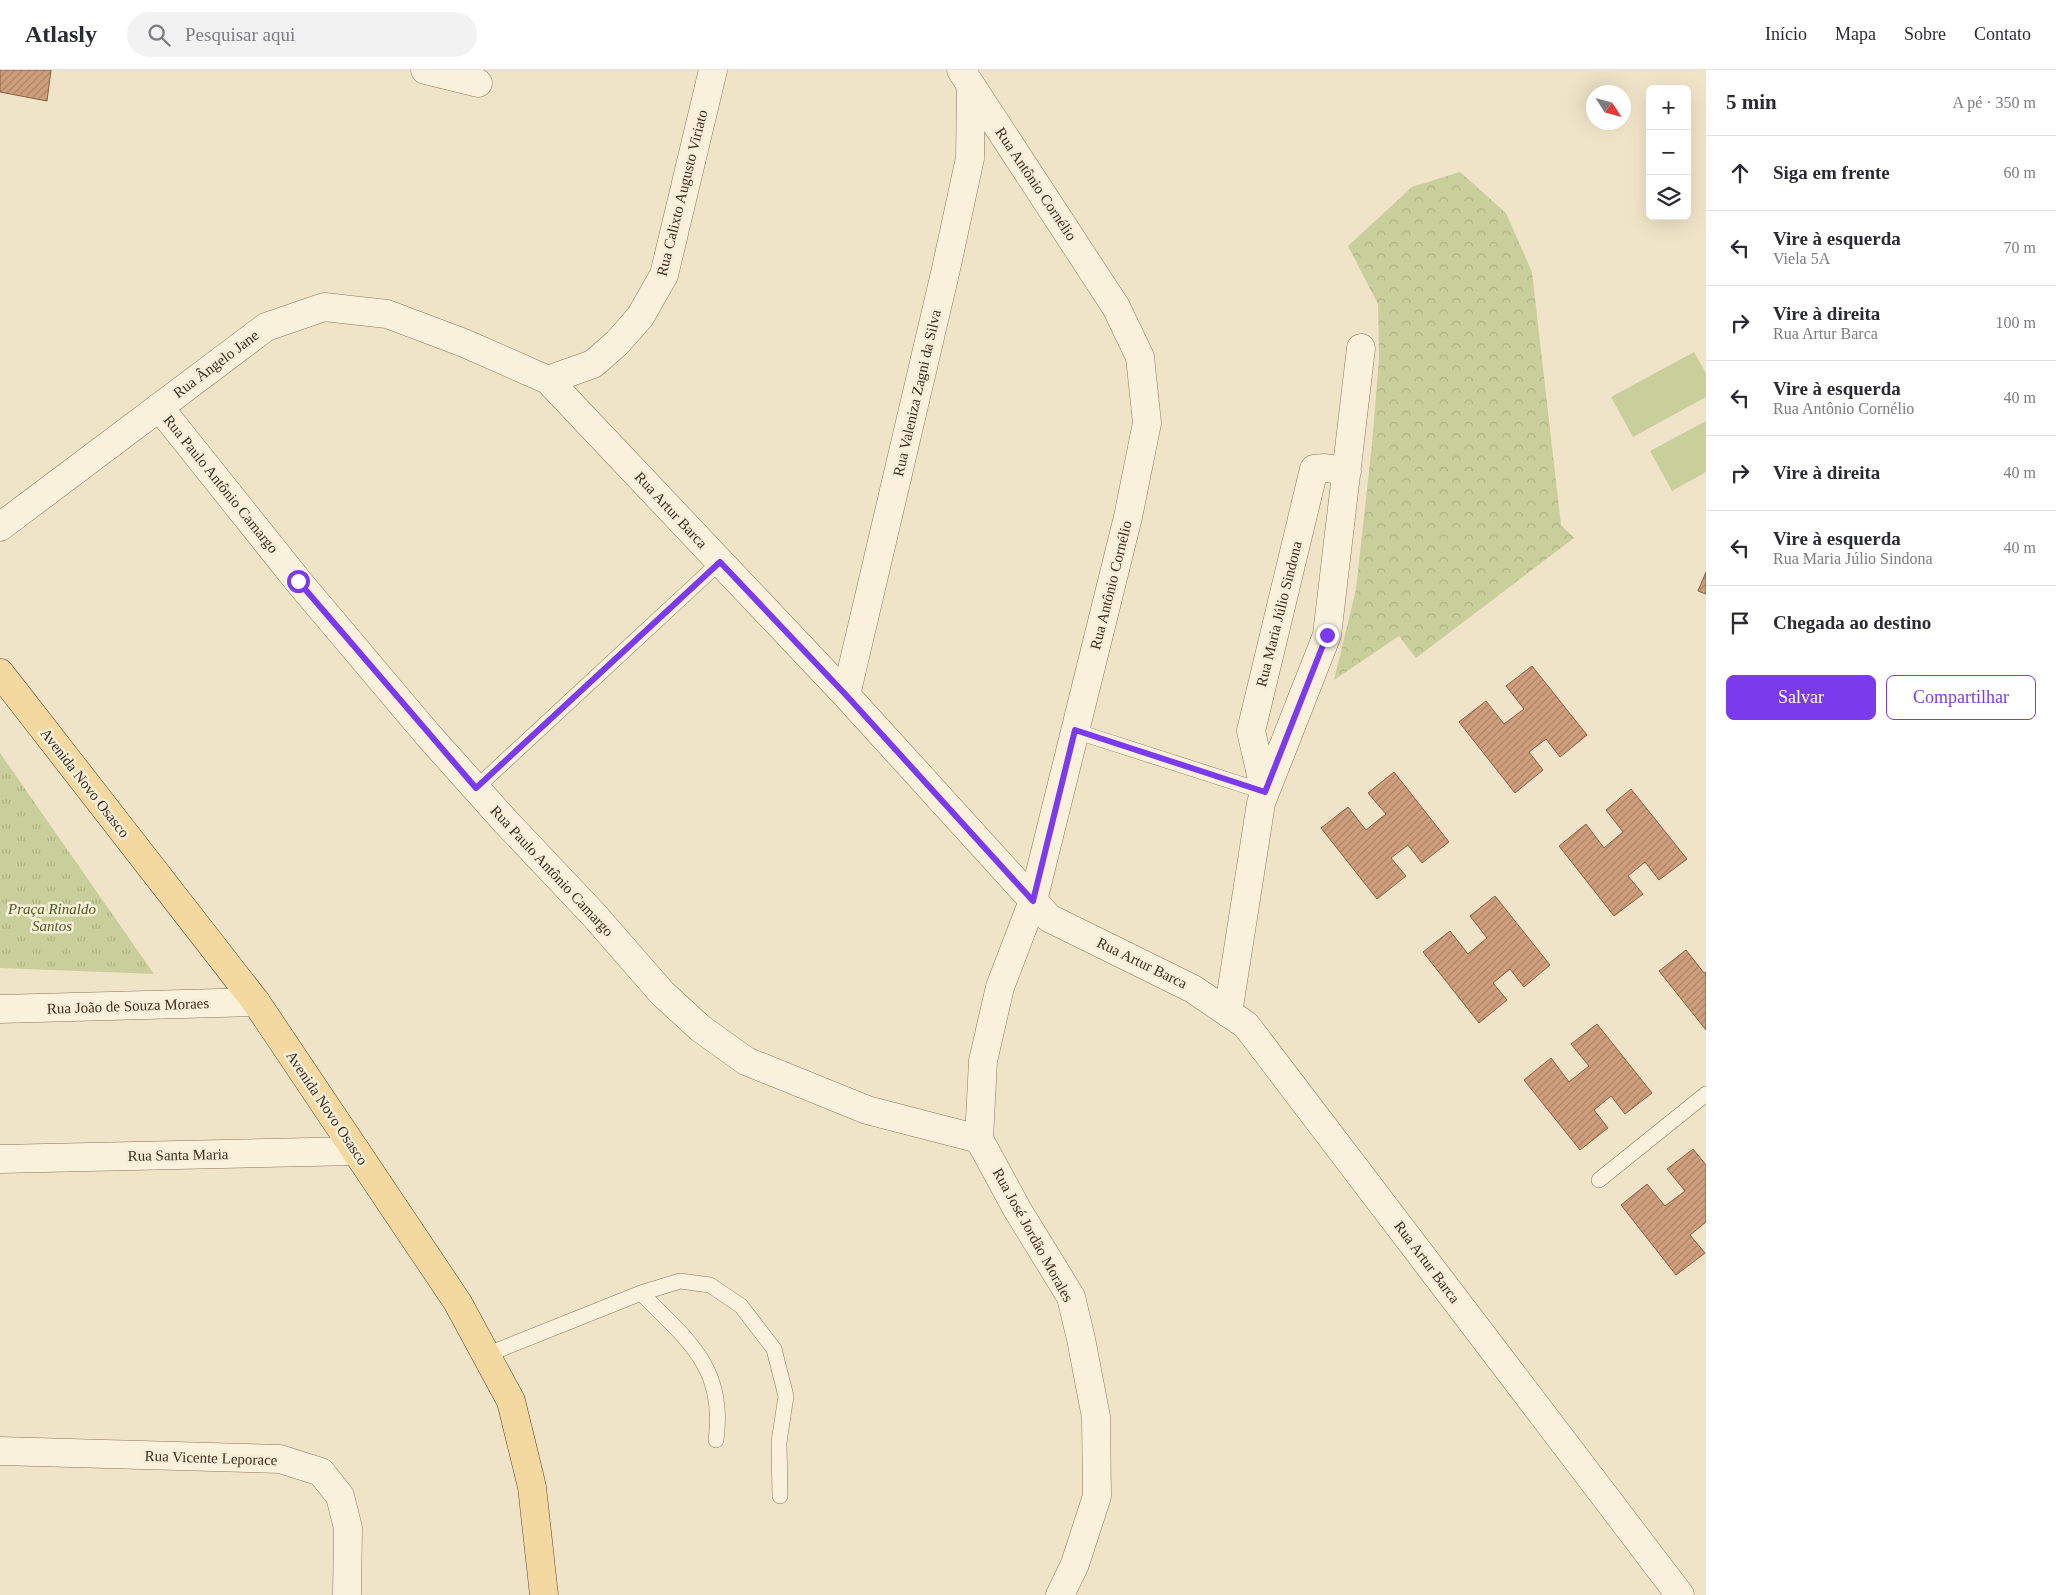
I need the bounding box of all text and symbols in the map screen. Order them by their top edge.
search box [127,12,477,57]
text: Atlasly [25,21,97,47]
icon: search [145,21,173,49]
text: Pesquisar aqui [185,24,295,45]
text: Início [1765,24,1807,44]
text: Mapa [1835,24,1876,44]
text: Sobre [1904,24,1946,44]
text: Contato [1974,24,2031,44]
north arrow [1586,85,1631,130]
map controls [1646,85,1691,220]
button: + [1646,85,1691,130]
text: 5 min [1726,90,1777,114]
text: A pé · 350 m [1952,94,2036,111]
street label: Rua Calixto Augusto Viriato [654,108,710,278]
street label: Rua Antônio Cornélio [992,125,1080,243]
button: − [1646,130,1691,175]
icon: ahead [1726,159,1754,187]
text: Siga em frente [1773,162,1890,183]
text: 60 m [2004,164,2036,181]
button: layers [1646,175,1691,220]
text: Vire à esquerda [1773,228,1901,249]
icon: left [1726,234,1754,262]
text: 70 m [2004,239,2036,256]
text: Viela 5A [1773,250,1830,267]
text: Vire à direita [1773,303,1880,324]
street label: Rua Valeniza Zagni da Silva [890,308,944,478]
icon: right [1726,309,1754,337]
text: 100 m [1996,314,2036,331]
text: Rua Artur Barca [1773,325,1878,342]
street label: Rua Ângelo Jane [170,327,262,401]
text: Vire à esquerda [1773,378,1901,399]
icon: left [1726,384,1754,412]
text: 40 m [2004,389,2036,406]
text: Rua Antônio Cornélio [1773,400,1914,417]
street label: Rua Paulo Antônio Camargo [160,412,282,556]
icon: right [1726,459,1754,487]
text: Vire à direita [1773,462,1880,483]
text: 40 m [2004,464,2036,481]
street label: Rua Artur Barca [632,469,711,552]
street label: Rua Antônio Cornélio [1087,519,1135,651]
text: Vire à esquerda [1773,528,1901,549]
icon: left [1726,534,1754,562]
street label: Rua Maria Júlio Sindona [1253,539,1305,689]
text: 40 m [2004,539,2036,556]
text: Rua Maria Júlio Sindona [1773,550,1933,567]
route start [287,570,310,593]
icon: arrive [1726,609,1754,637]
text: Chegada ao destino [1773,612,1931,633]
route end [1316,624,1339,647]
button: Salvar [1726,675,1876,720]
button: Compartilhar [1886,675,2036,720]
street label: Avenida Novo Osasco [37,725,133,841]
street label: Rua Paulo Antônio Camargo [487,802,617,940]
park label: Praça Rinaldo Santos [7,901,96,934]
street label: Rua Artur Barca [1094,934,1190,992]
street label: Rua João de Souza Moraes [47,995,210,1017]
street label: Avenida Novo Osasco [283,1048,371,1168]
street label: Rua Santa Maria [127,1146,229,1164]
street label: Rua José Jordão Morales [990,1165,1077,1305]
street label: Rua Artur Barca [1391,1218,1463,1306]
street label: Rua Vicente Leporace [144,1448,278,1468]

